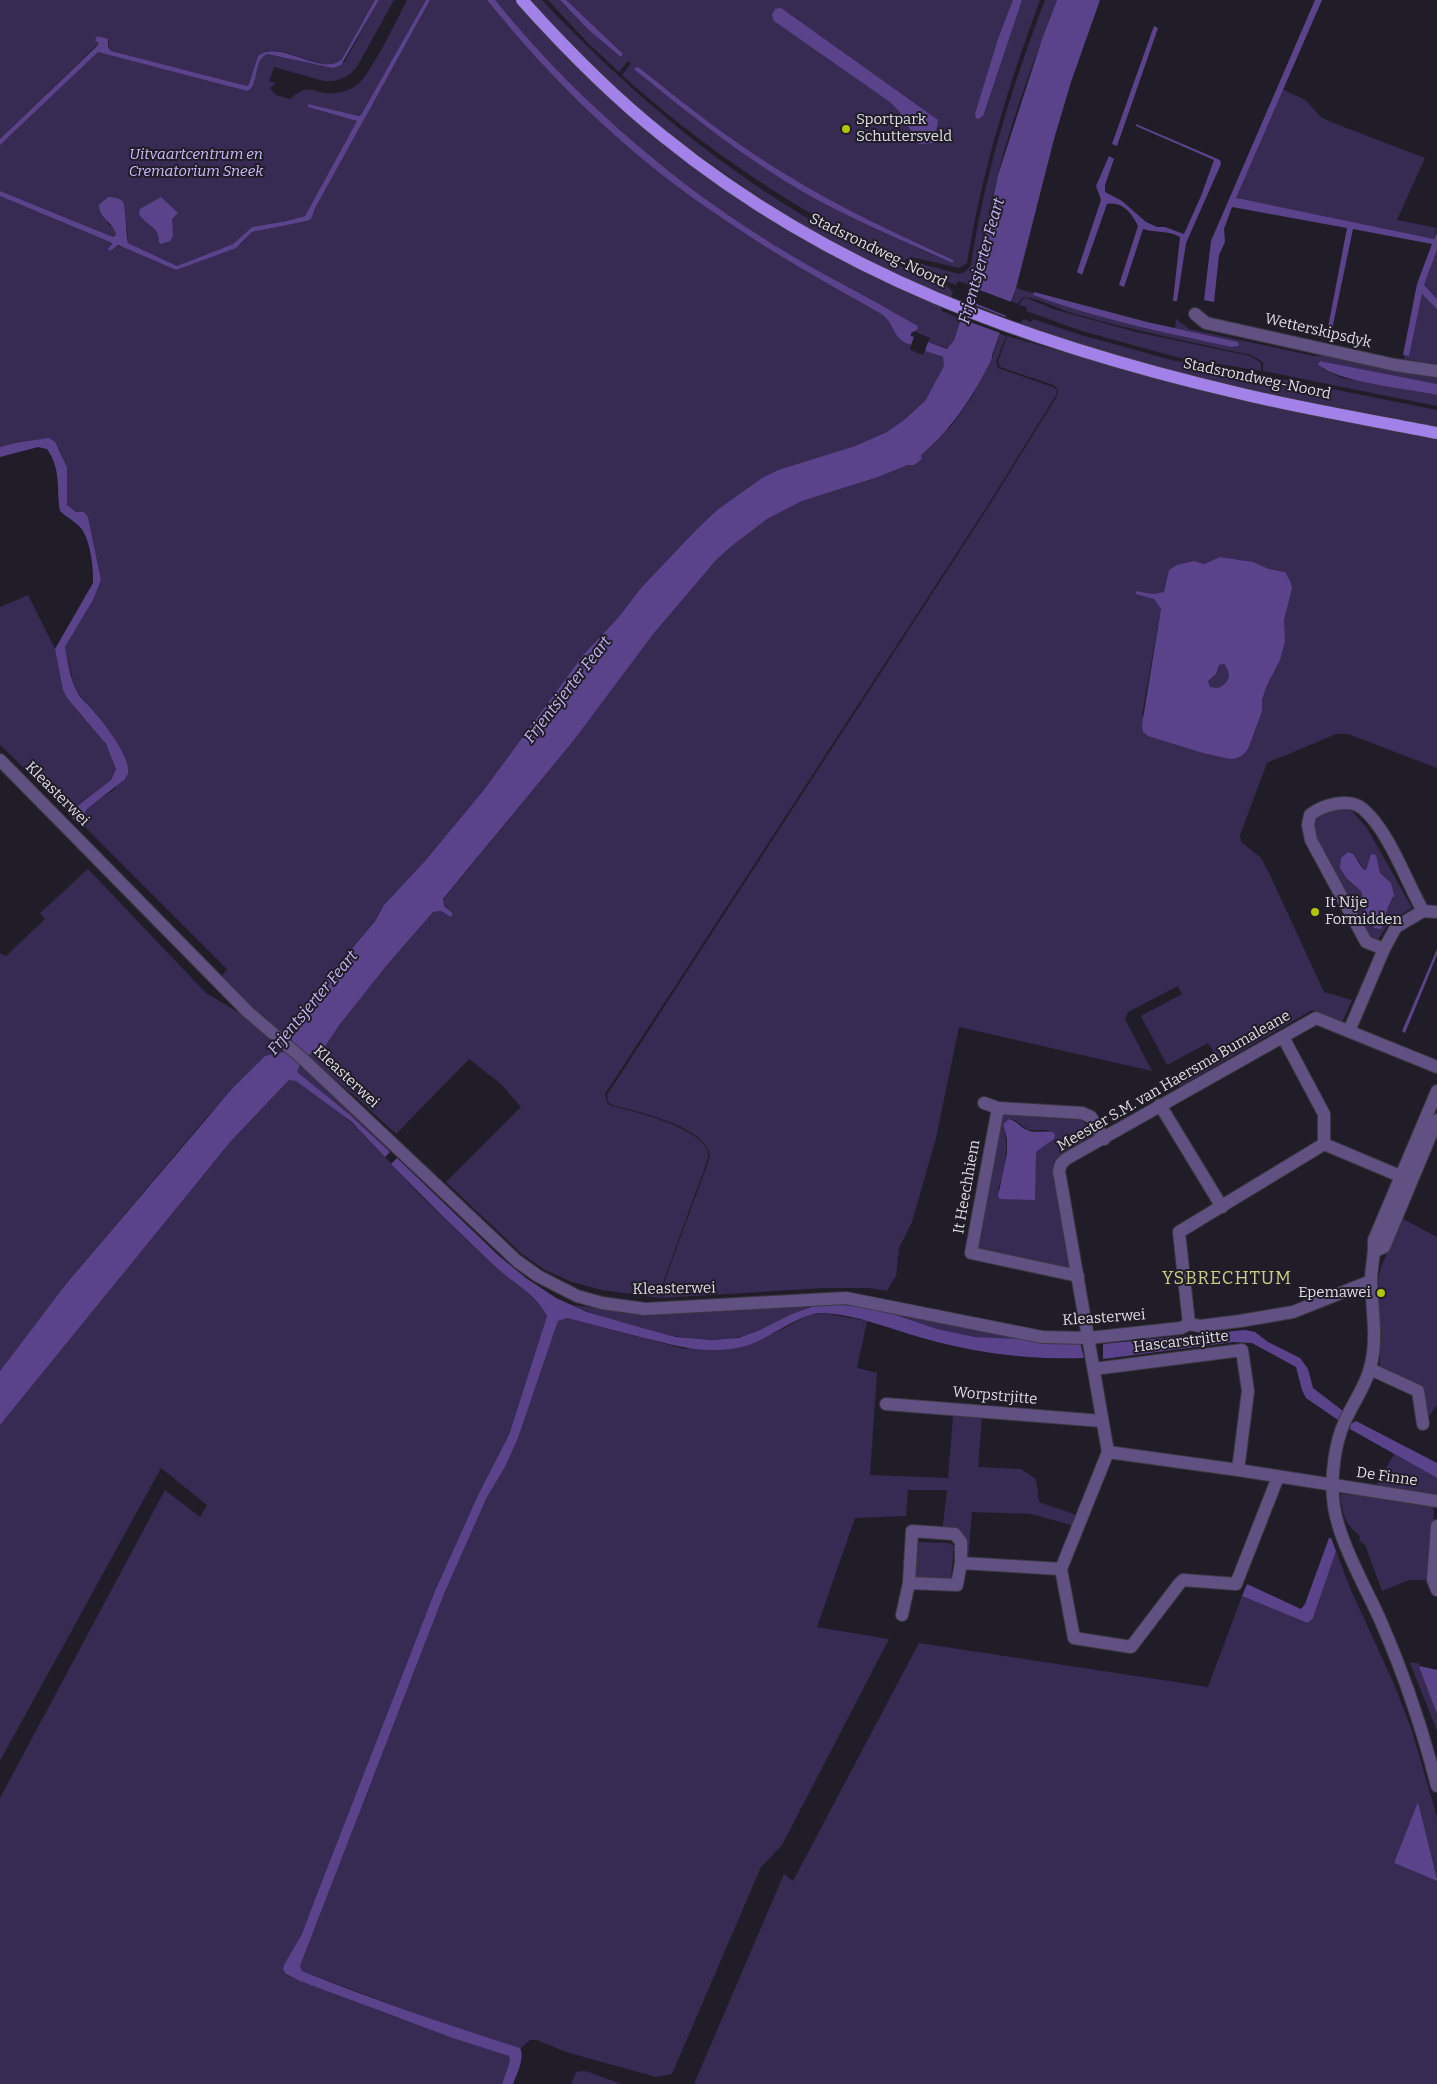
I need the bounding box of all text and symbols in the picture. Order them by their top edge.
place label: Sportpark Schuttersveld [856,111,952,146]
marker: Sportpark Schuttersveld [840,123,852,135]
park label: Uitvaartcentrum en Crematorium Sneek [129,146,263,181]
water label: Frjentsjerter Feart [955,196,1009,326]
street label: Stadsrondweg-Noord [806,210,950,292]
street label: Wetterskipsdyk [1263,310,1373,352]
street label: Stadsrondweg-Noord [1181,355,1333,403]
water label: Frjentsjerter Feart [520,633,616,747]
street label: Kleasterwei [21,758,93,830]
place label: It Nije Formidden [1325,894,1402,929]
marker: It Nije Formidden [1309,906,1321,918]
water label: Frjentsjerter Feart [264,947,362,1059]
street label: Meester S.M. van Haersma Bumaleane [1054,1007,1294,1155]
street label: Kleasterwei [309,1042,383,1112]
street label: It Heechhiem [950,1139,984,1235]
district label: YSBRECHTUM [1161,1268,1293,1290]
street label: Kleasterwei [632,1279,716,1299]
place label: Epemawei [1298,1284,1371,1302]
marker: Epemawei [1375,1287,1387,1299]
street label: Kleasterwei [1062,1306,1146,1330]
street label: Hascarstrjitte [1132,1327,1230,1357]
street label: Worpstrjitte [952,1383,1038,1409]
street label: De Finne [1355,1464,1419,1490]

